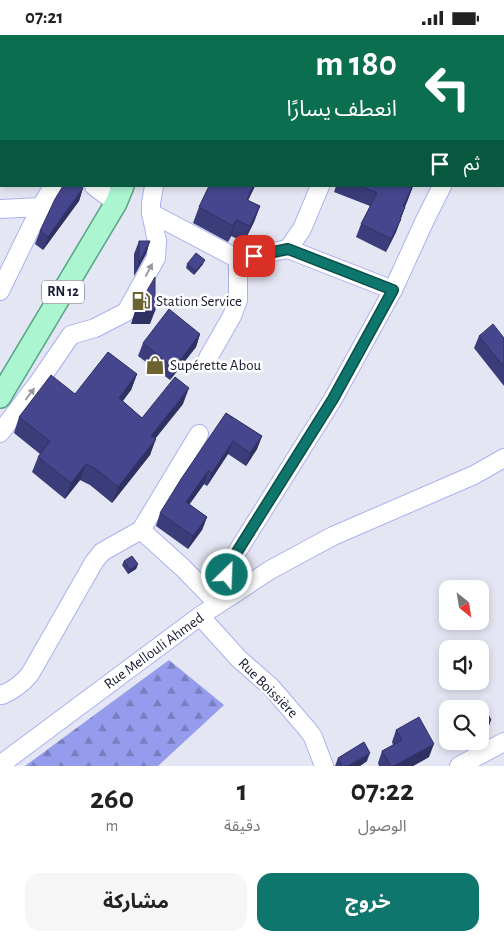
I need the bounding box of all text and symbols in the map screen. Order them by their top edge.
text: 07:21 [25,8,63,27]
text: 180 m [315,47,397,82]
icon: left [415,55,480,120]
text: انعطف يسارًا [287,98,397,120]
icon: arrive [426,150,454,178]
text: ثم [464,155,480,174]
pin [233,235,275,277]
icon: arrive [240,242,268,270]
one-way arrow [145,263,153,277]
road number: RN 12 [42,281,84,303]
fuel station icon: Station Service [130,290,152,312]
place label: Station Service [156,294,242,309]
shop icon: Supérette Abou [144,354,166,376]
place label: Supérette Abou [170,358,262,373]
one-way arrow [25,387,35,401]
position arrow [200,548,252,600]
north arrow [439,580,489,630]
map controls [439,580,489,750]
street label: Rue Mellouli Ahmed [102,610,207,692]
button: sound [439,640,489,690]
street label: Rue Boissière [235,655,301,721]
button: search [439,700,489,750]
text: 1 [237,776,248,806]
text: 07:22 [350,776,414,806]
text: 260 [90,784,134,814]
text: m [106,818,118,834]
text: دقيقة [224,818,260,834]
text: الوصول [358,818,407,834]
button: مشاركة [25,873,247,931]
button: خروج [257,873,479,931]

